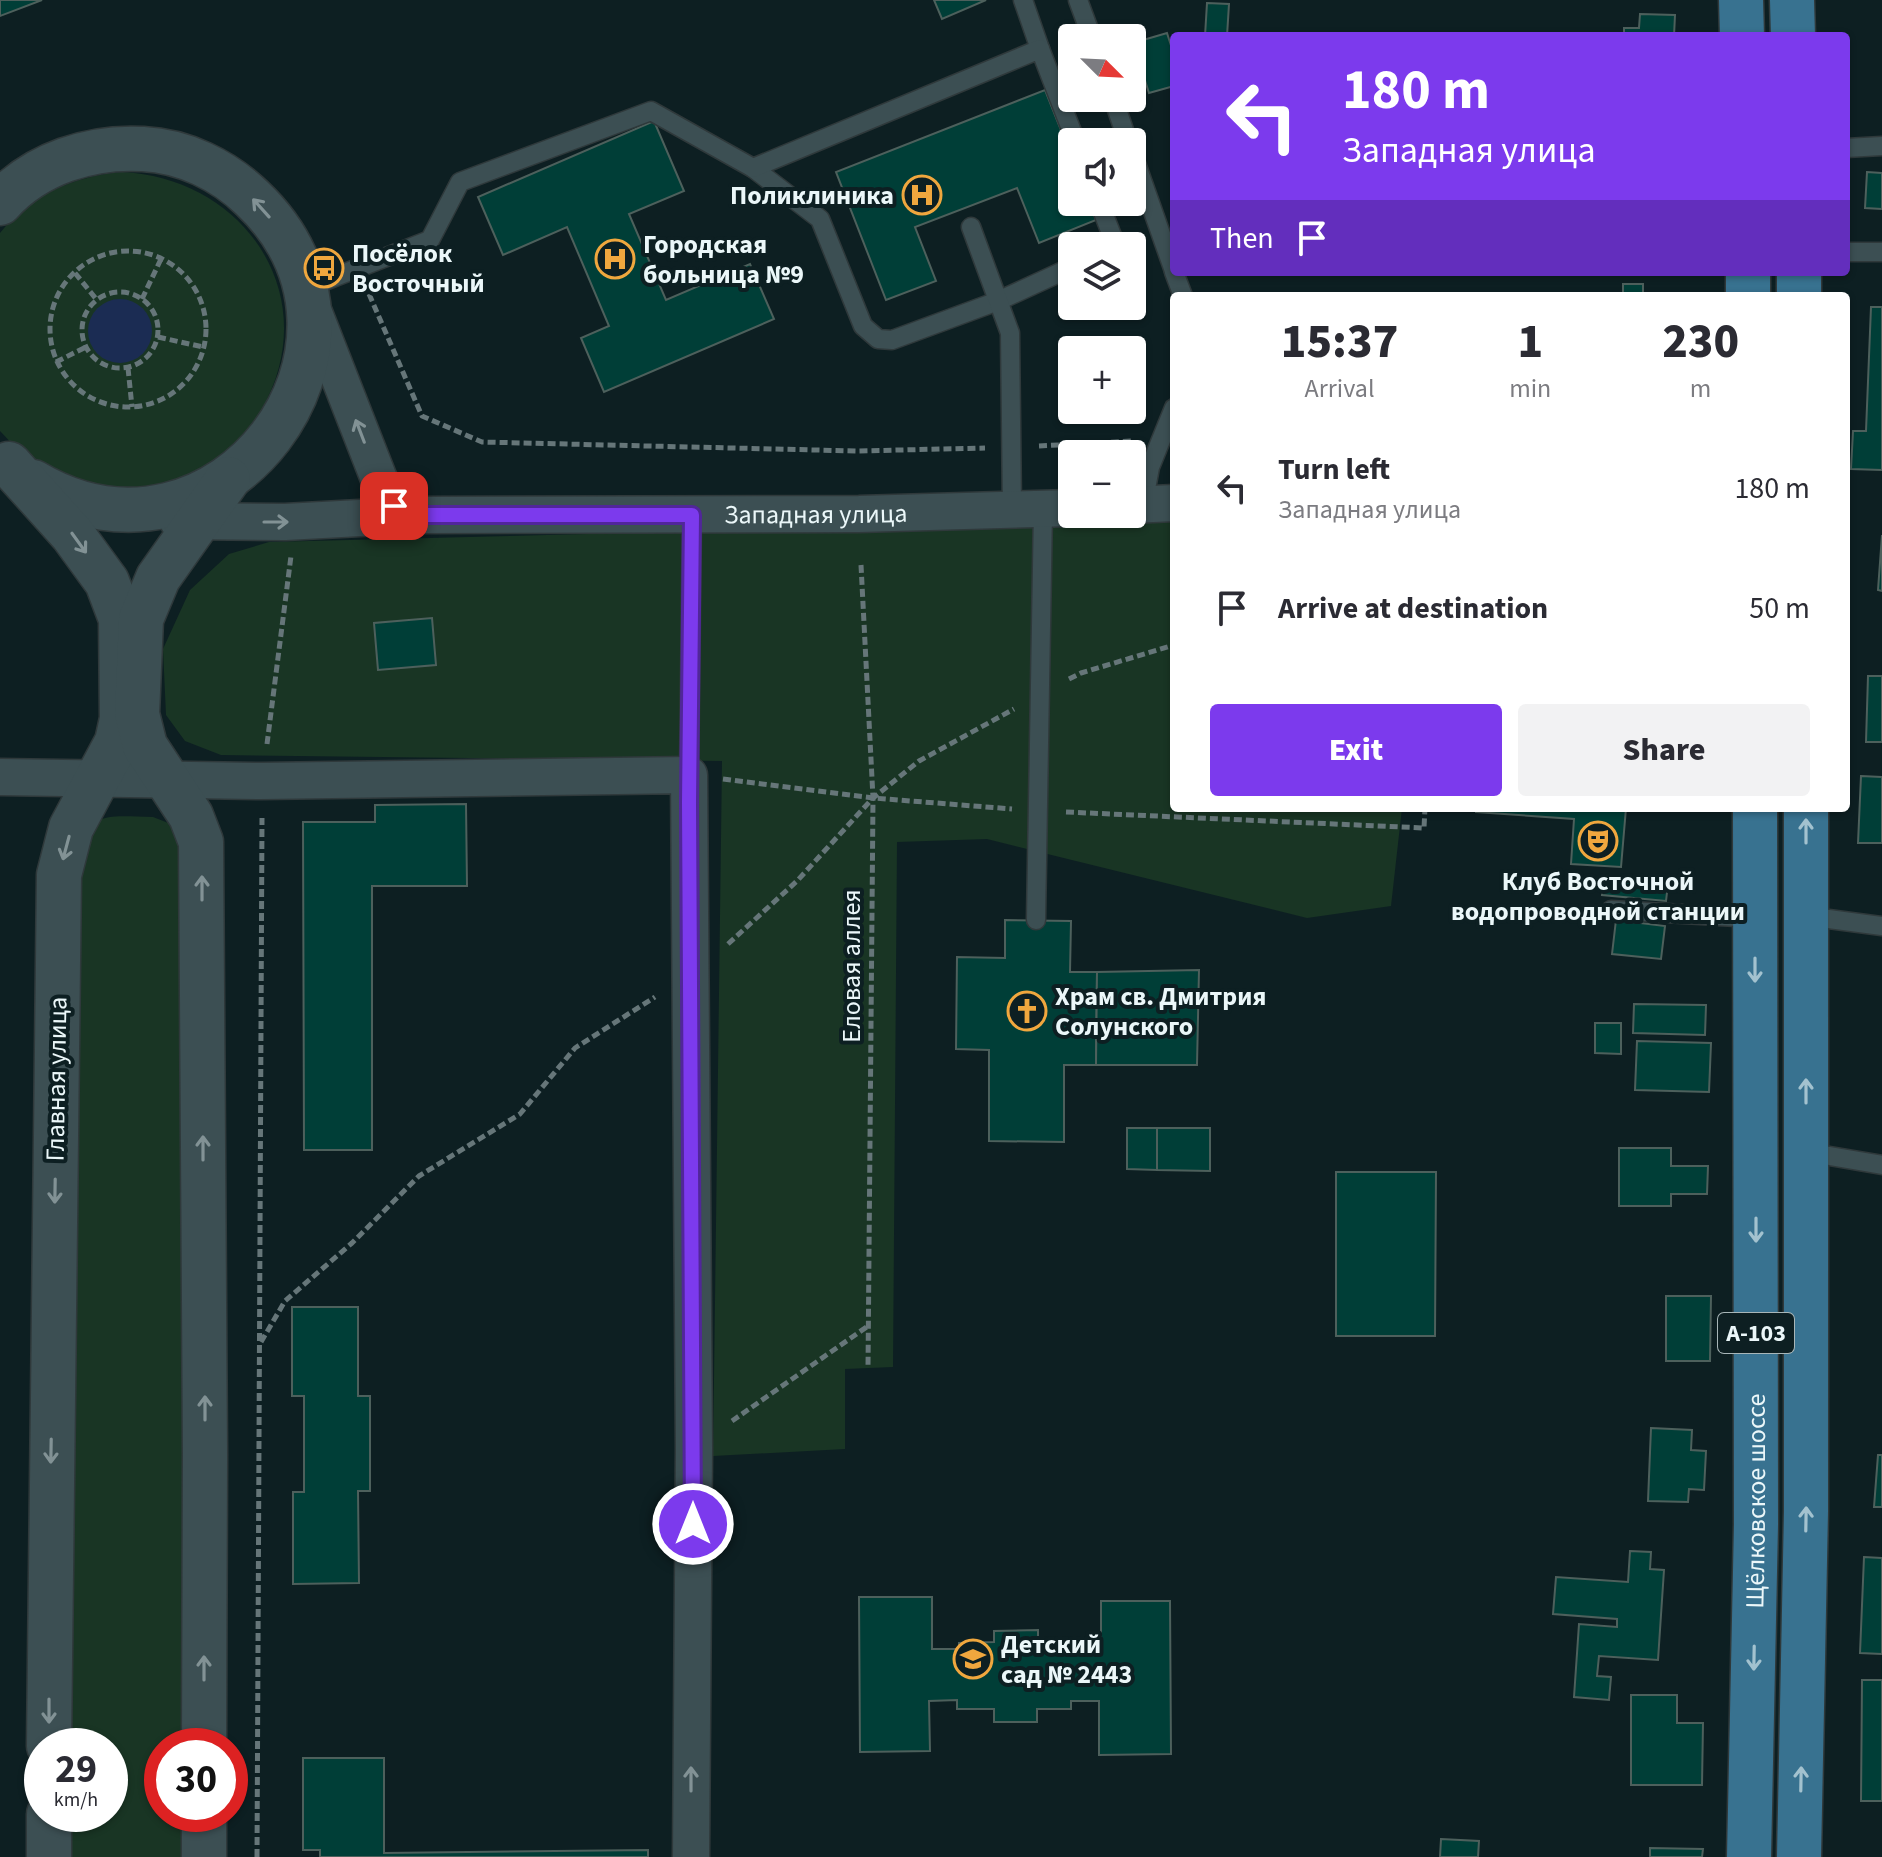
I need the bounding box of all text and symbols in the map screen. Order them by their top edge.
north arrow [1058,24,1146,112]
map controls [1058,24,1146,528]
text: 180 m [1342,51,1490,130]
icon: left [1210,64,1314,168]
text: Западная улица [1342,125,1596,176]
button: sound [1058,128,1146,216]
hospital icon: Поликлиника [901,174,943,216]
place label: Поликлиника [730,177,894,214]
one-way arrow [252,198,270,218]
icon: arrive [1290,216,1334,260]
text: Then [1210,217,1274,260]
place label: Городская больница №9 [643,226,804,293]
button: layers [1058,232,1146,320]
place label: Посёлок Восточный [352,235,485,302]
hospital icon: Городская больница №9 [594,238,636,280]
bus stop icon: Посёлок Восточный [303,247,345,289]
text: 15:37 [1281,308,1398,376]
text: 1 [1517,308,1543,376]
text: 230 [1662,308,1739,376]
button: + [1058,336,1146,424]
text: Arrival [1305,370,1375,407]
text: min [1509,370,1551,407]
text: m [1690,370,1711,407]
one-way arrow [352,419,366,444]
button: − [1058,440,1146,528]
text: Turn left [1278,448,1390,491]
icon: left [1210,466,1254,510]
text: 180 m [1734,467,1810,510]
pin [360,472,428,540]
icon: arrive [372,484,416,528]
text: Западная улица [1278,491,1461,528]
street label: Западная улица [724,495,908,533]
one-way arrow [262,514,289,530]
one-way arrow [70,532,87,553]
icon: arrive [1210,586,1254,630]
text: Arrive at destination [1278,587,1548,630]
text: 50 m [1749,587,1810,630]
button: Exit [1210,704,1502,796]
button: Share [1518,704,1810,796]
one-way arrow [1798,818,1814,845]
theatre icon: Клуб Восточной водопроводной станции [1577,820,1619,862]
one-way arrow [57,835,72,861]
place label: Клуб Восточной водопроводной станции [1451,863,1745,930]
one-way arrow [194,875,210,902]
street label: Еловая аллея [833,889,870,1043]
one-way arrow [1747,956,1763,983]
place label: Храм св. Дмитрия Солунского [1055,978,1266,1045]
church icon: Храм св. Дмитрия Солунского [1006,990,1048,1032]
street label: Главная улица [37,996,76,1162]
one-way arrow [1798,1078,1814,1105]
one-way arrow [195,1135,211,1162]
one-way arrow [47,1177,62,1204]
one-way arrow [1748,1216,1764,1243]
road number: А-103 [1718,1313,1794,1353]
street label: Щёлковское шоссе [1736,1393,1775,1609]
one-way arrow [197,1395,213,1422]
one-way arrow [44,1437,59,1464]
position arrow [651,1482,735,1566]
one-way arrow [1798,1506,1814,1533]
place label: Детский сад № 2443 [1001,1626,1132,1693]
school or university icon: Детский сад № 2443 [952,1638,994,1680]
one-way arrow [1746,1644,1761,1671]
one-way arrow [196,1655,212,1682]
one-way arrow [41,1697,57,1724]
speed limit sign: 30 [144,1728,248,1832]
text: 29 [55,1741,97,1798]
one-way arrow [683,1766,699,1793]
one-way arrow [1793,1766,1808,1793]
text: km/h [54,1786,98,1814]

